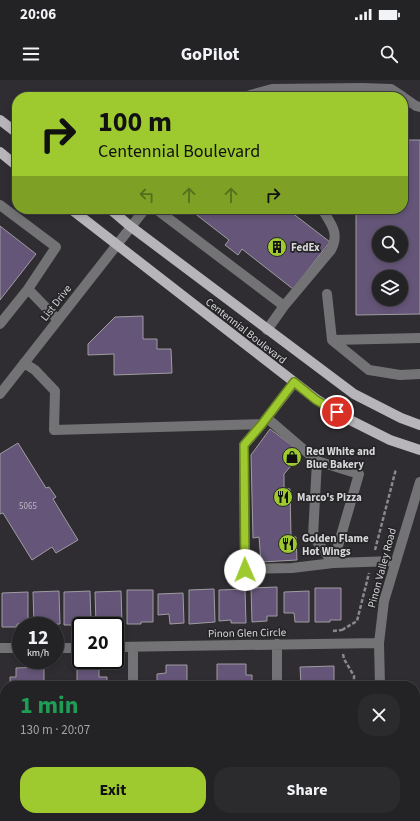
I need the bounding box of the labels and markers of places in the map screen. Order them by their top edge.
building icon: FedEx [266,236,288,258]
place label: FedEx [291,240,320,255]
pin [320,395,354,429]
place label: Red White and Blue Bakery [306,444,375,472]
shop icon: Red White and Blue Bakery [281,446,303,468]
restaurant icon: Marco's Pizza [272,486,294,508]
place label: Marco's Pizza [297,490,362,505]
place label: Golden Flame Hot Wings [302,531,369,559]
restaurant icon: Golden Flame Hot Wings [277,533,299,555]

